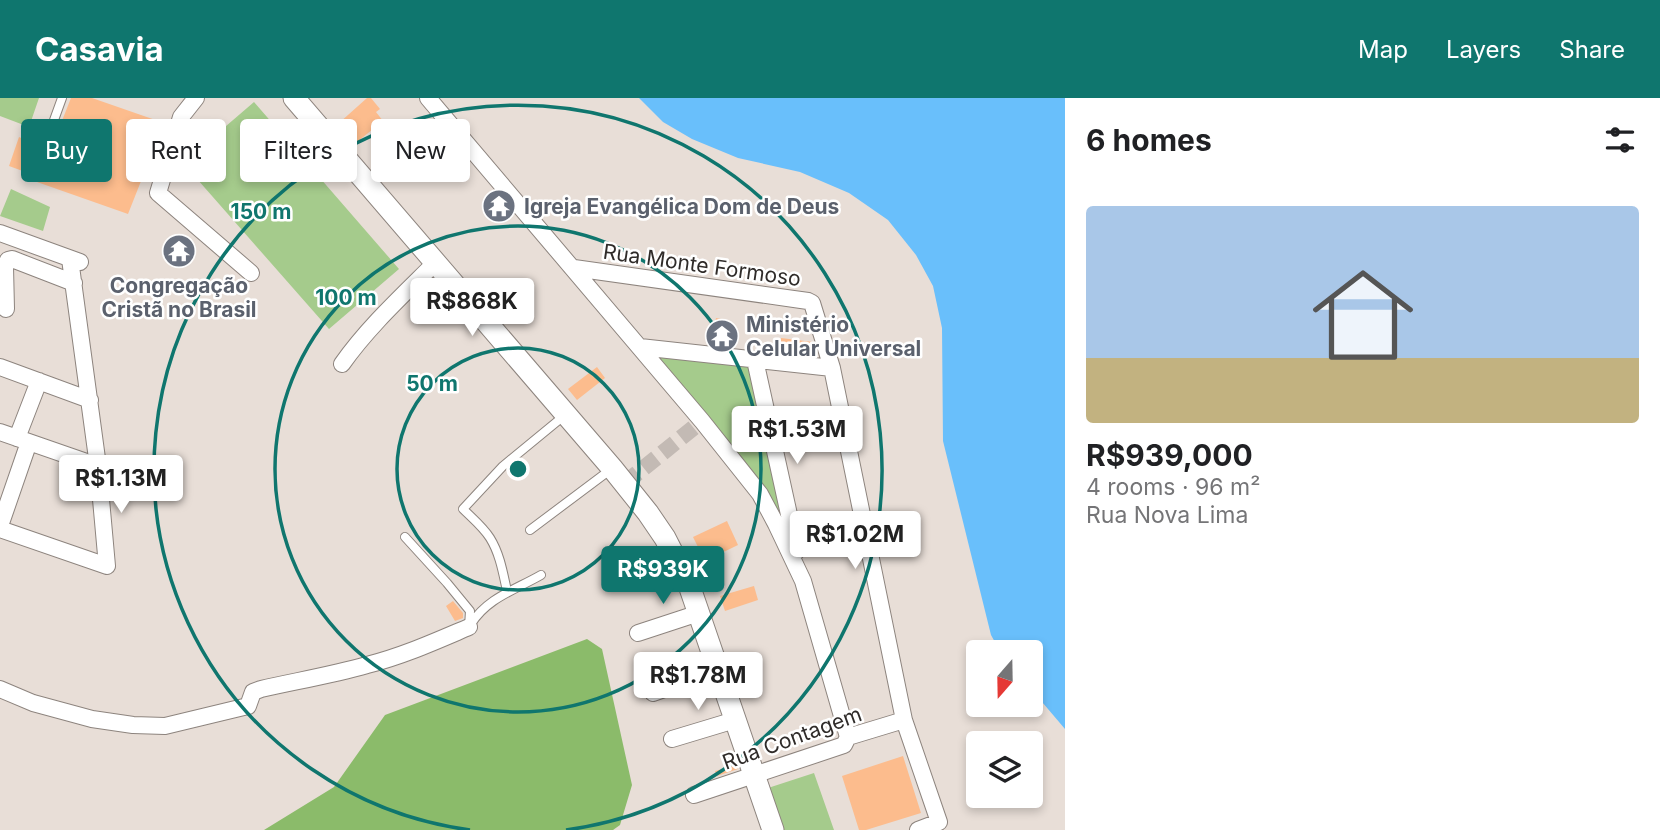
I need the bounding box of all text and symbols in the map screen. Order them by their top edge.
text: Casavia [35,29,164,69]
text: Map [1358,35,1408,64]
text: Layers [1446,35,1521,64]
text: Share [1559,35,1625,64]
chip: Buy [21,119,112,182]
chip: Rent [126,119,226,182]
chip: Filters [240,119,357,182]
chip: New [371,119,470,182]
icon: filters [1601,121,1639,159]
text: 6 homes [1086,122,1212,158]
temple icon: Igreja Evangélica Dom de Deus [480,187,518,225]
place label: Igreja Evangélica Dom de Deus [524,194,839,219]
text: 150 m [231,199,291,224]
temple icon: Congregação Cristã no Brasil [160,232,198,270]
street label: Rua Monte Formoso [601,239,803,291]
icon: home [1300,252,1426,378]
place label: Congregação Cristã no Brasil [101,273,257,322]
pin: R$868K [415,278,529,338]
text: 100 m [315,285,377,310]
text: R$868K [426,287,518,315]
place label: Ministério Celular Universal [746,312,921,361]
temple icon: Ministério Celular Universal [703,317,741,355]
text: 50 m [406,371,458,396]
pin: R$1.53M [732,406,862,466]
text: R$1.53M [748,415,846,443]
text: R$939,000 [1086,437,1253,473]
pin: R$1.13M [56,456,186,515]
centre of rings [506,457,530,481]
text: R$1.13M [75,464,167,492]
text: 4 rooms · 96 m² [1086,473,1260,501]
text: Rua Nova Lima [1086,501,1248,529]
pin: R$1.02M [790,512,920,571]
text: R$1.02M [806,520,904,548]
pin: R$939K [606,546,720,606]
text: R$939K [617,555,709,583]
north arrow [966,640,1043,718]
map controls [966,640,1043,808]
pin: R$1.78M [633,652,763,712]
text: R$1.78M [650,661,746,689]
street label: Rua Contagem [719,701,865,775]
button: layers [966,731,1043,808]

